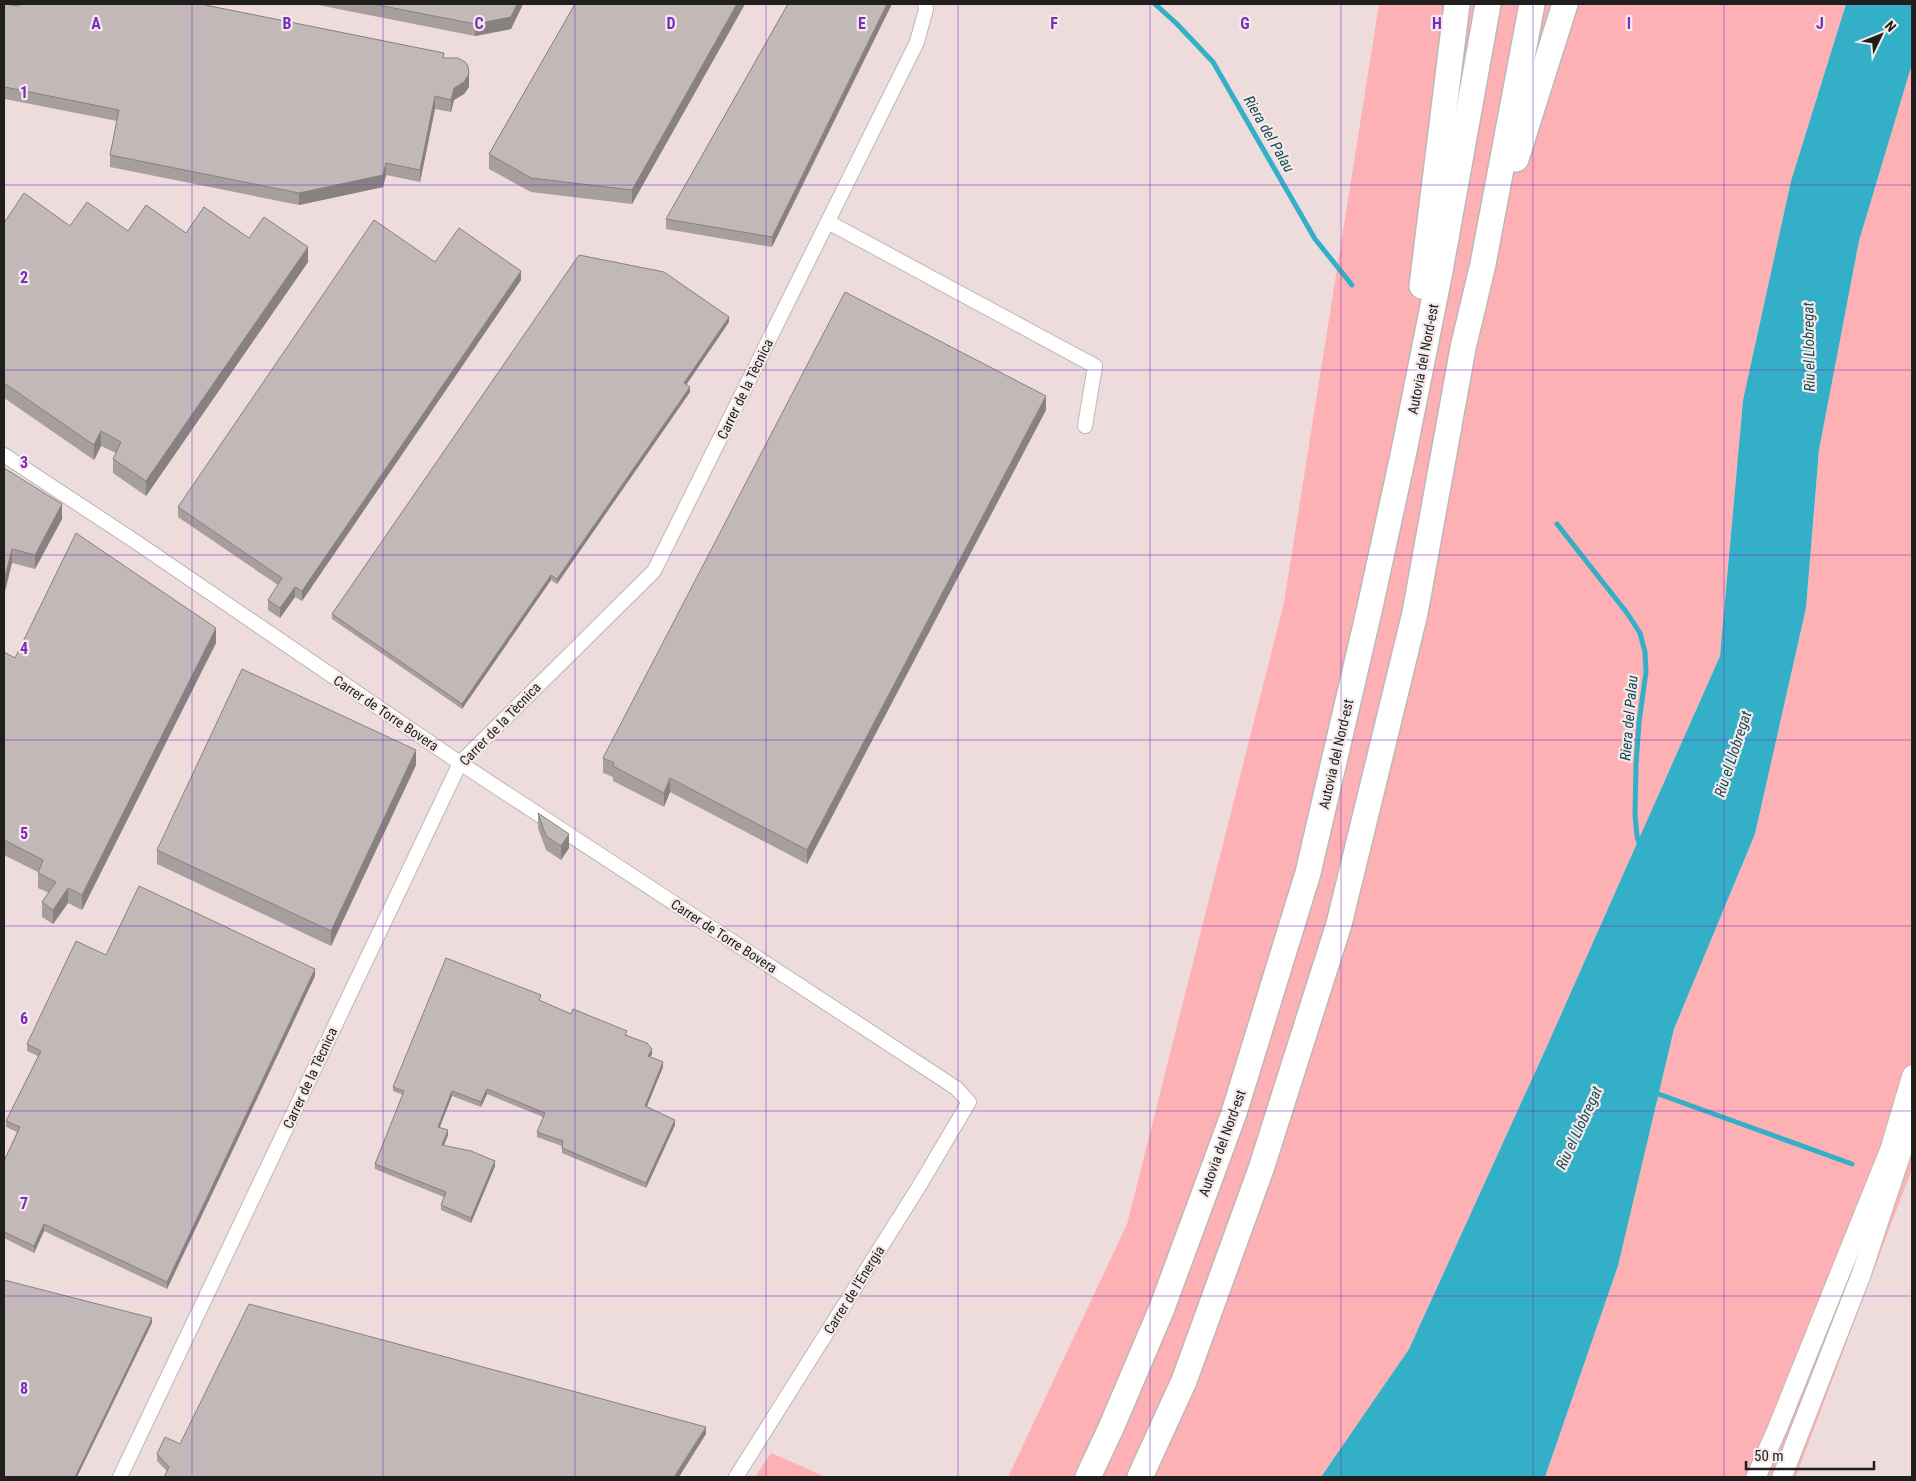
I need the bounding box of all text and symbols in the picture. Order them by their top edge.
north arrow [1856,10,1906,60]
text: A [91,14,101,33]
text: B [283,14,292,33]
text: C [474,14,484,33]
text: D [666,14,676,33]
text: E [858,14,866,33]
text: F [1050,14,1058,33]
text: G [1240,14,1250,33]
text: H [1432,14,1442,33]
text: I [1627,14,1631,33]
text: J [1816,14,1824,33]
text: N [1882,18,1899,35]
text: 1 [20,83,28,102]
water label: Riera del Palau [1240,92,1298,176]
text: 2 [20,268,28,287]
water label: Riu el Llobregat [1799,301,1819,392]
street label: Autovia del Nord-est [1404,302,1442,416]
street label: Carrer de la Tècnica [714,336,776,442]
text: 3 [20,453,28,472]
text: 4 [20,639,28,658]
street label: Carrer de Torre Bovera [331,672,441,754]
water label: Riera del Palau [1616,675,1642,761]
street label: Carrer de la Tècnica [456,679,544,769]
street label: Autovia del Nord-est [1316,698,1356,810]
water label: Riu el Llobregat [1711,708,1756,799]
text: 5 [20,824,28,843]
street label: Carrer de Torre Bovera [668,896,780,976]
text: 6 [20,1009,28,1028]
street label: Carrer de la Tècnica [280,1025,340,1131]
water label: Riu el Llobregat [1552,1083,1606,1172]
street label: Autovia del Nord-est [1195,1088,1249,1198]
text: 7 [20,1194,28,1213]
street label: Carrer de l'Energia [821,1243,887,1337]
text: 8 [20,1379,28,1398]
scale bar [1746,1438,1874,1470]
text: 50 m [1754,1447,1784,1465]

